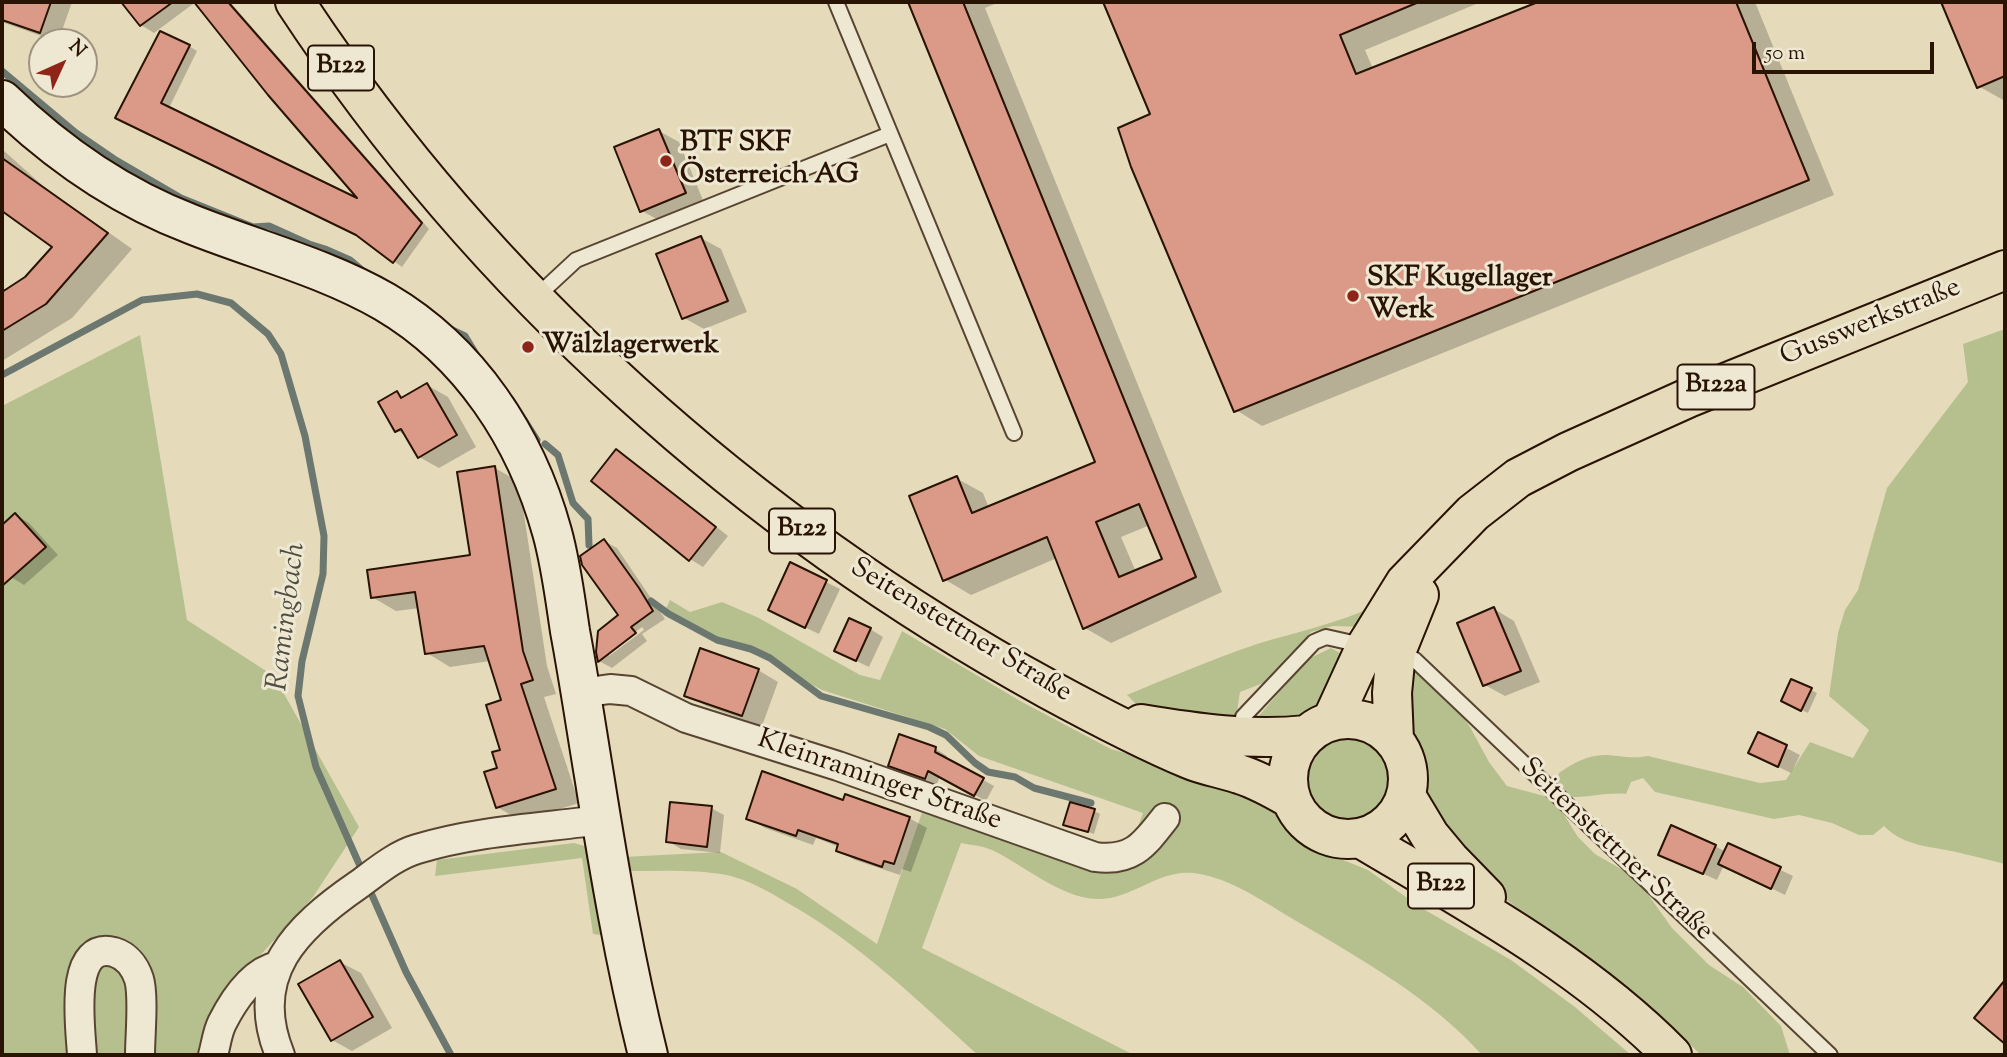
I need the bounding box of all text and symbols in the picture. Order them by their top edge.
north arrow [28,28,98,98]
scale bar [1755,28,1937,72]
text: N [62,34,92,64]
text: 50 m [1765,39,1805,69]
road number: B122 [308,45,374,90]
place label: BTF SKF Österreich AG [680,128,859,194]
marker: BTF SKF Österreich AG [658,153,674,169]
place label: SKF Kugellager Werk [1367,263,1553,329]
street label: Gusswerkstraße [1776,273,1966,375]
marker: SKF Kugellager Werk [1345,288,1361,304]
place label: Wälzlagerwerk [542,330,719,364]
marker: Wälzlagerwerk [520,339,536,355]
road number: B122a [1678,364,1754,410]
road number: B122 [769,509,835,554]
water label: Ramingbach [262,541,316,693]
street label: Seitenstettner Straße [843,553,1077,711]
street label: Kleinraminger Straße [752,724,1006,840]
street label: Seitenstettner Straße [1511,753,1719,949]
road number: B122 [1408,864,1474,908]

